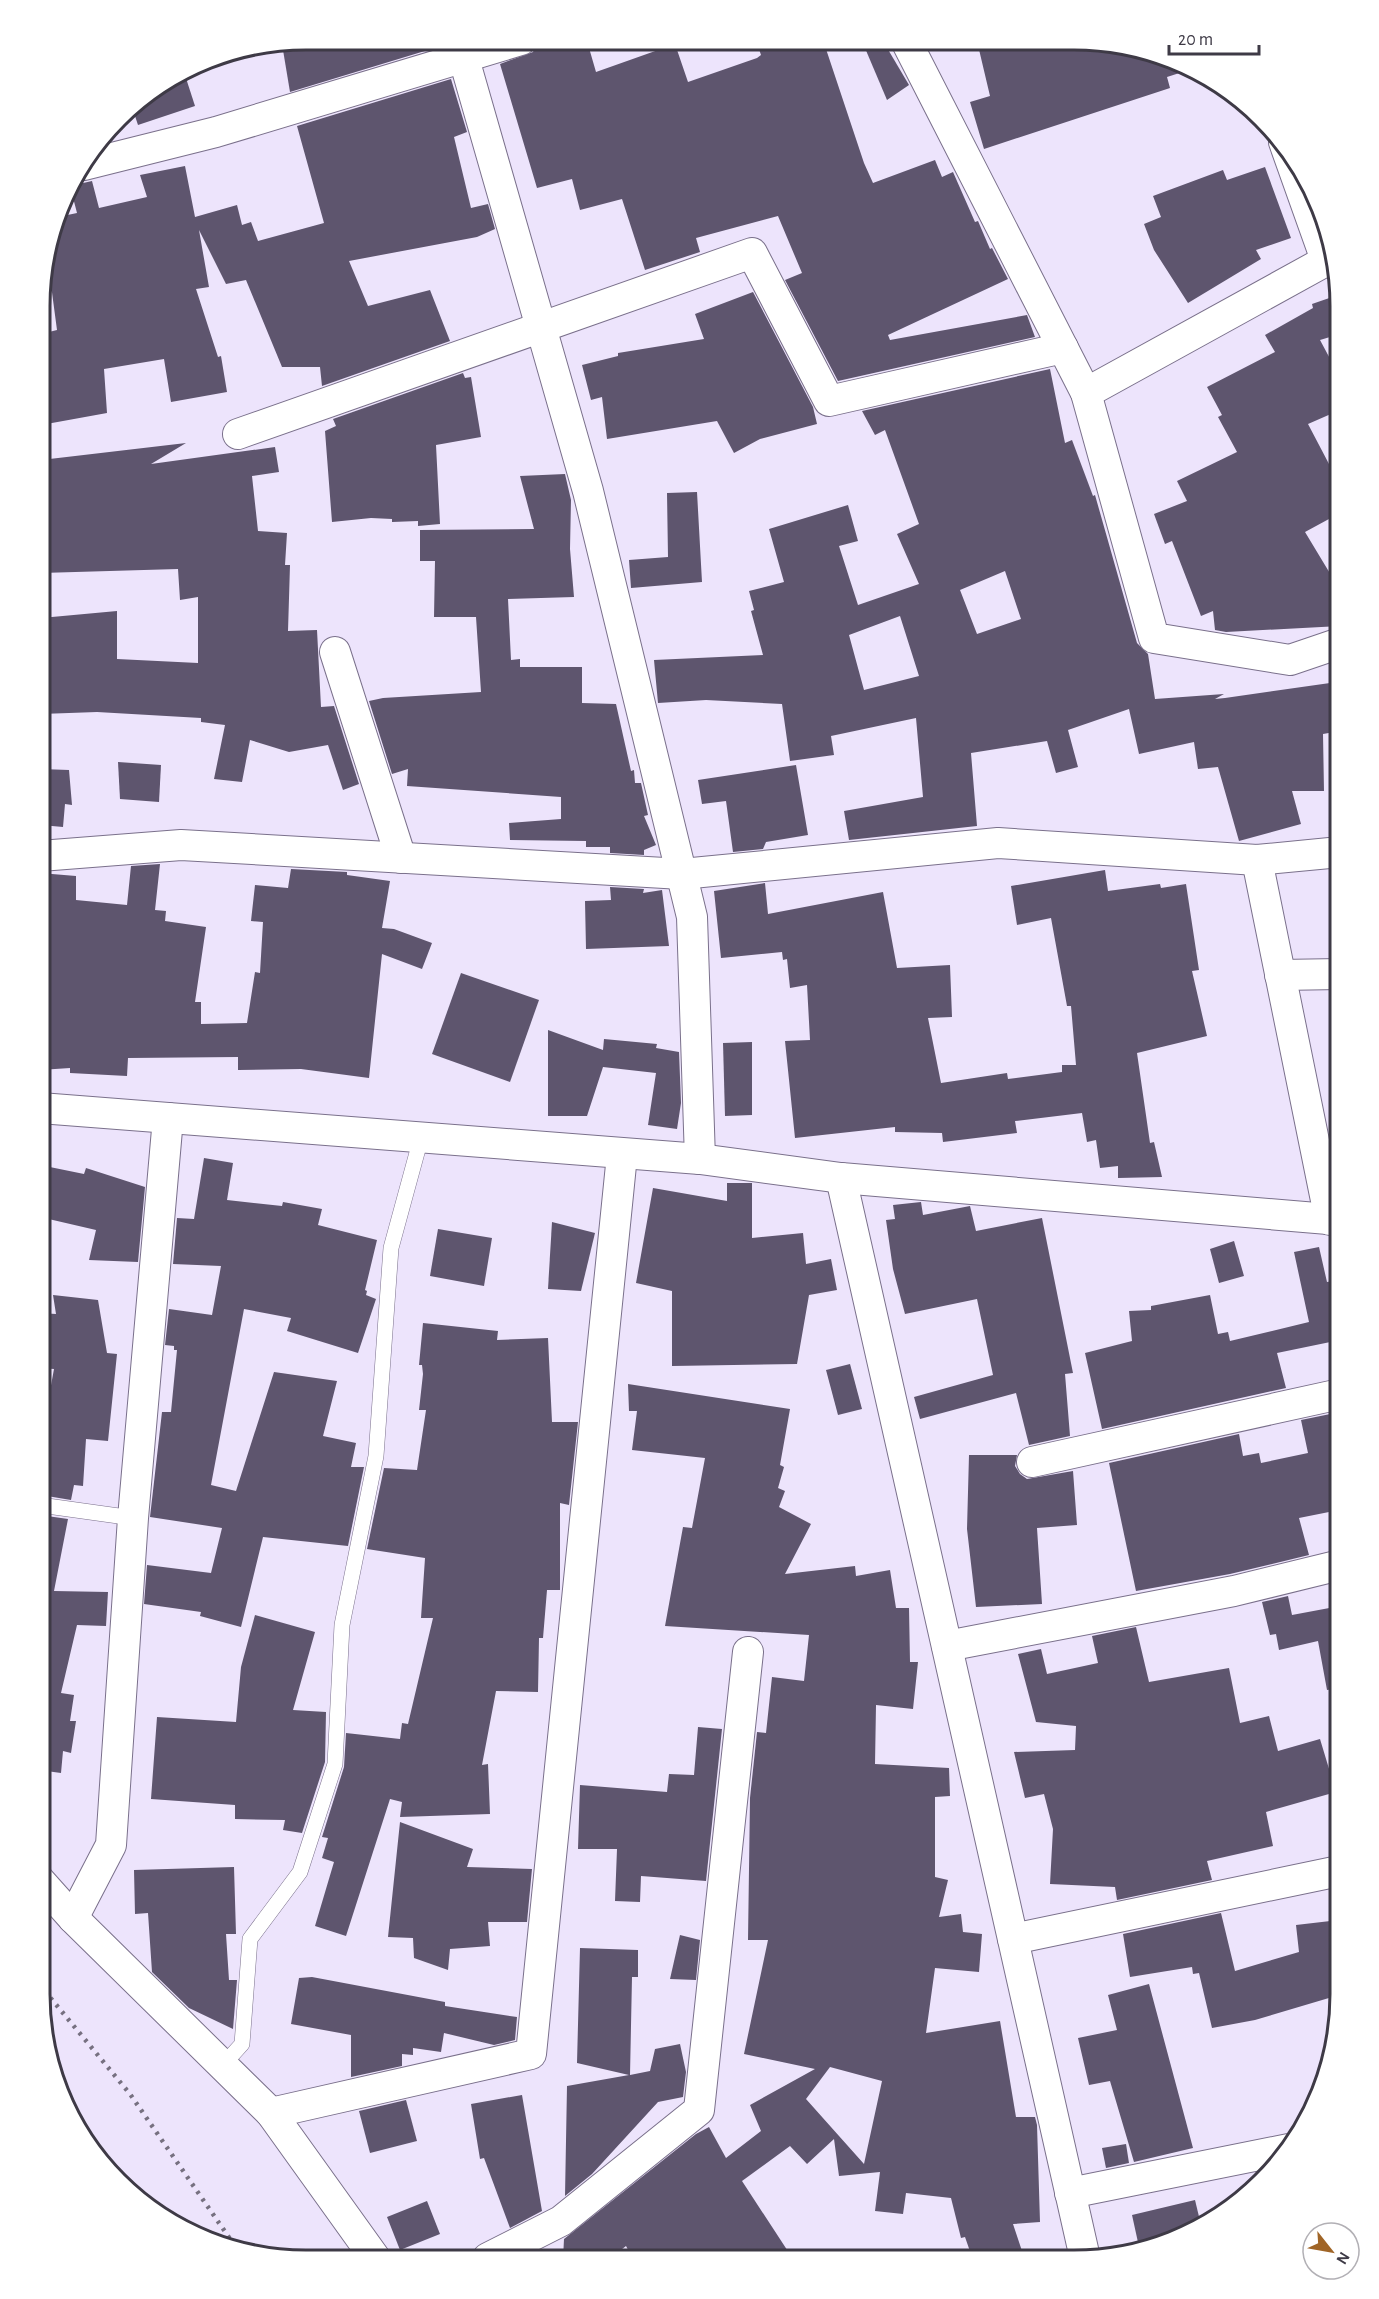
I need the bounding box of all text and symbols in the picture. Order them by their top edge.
scale bar [1169,18,1259,56]
text: 20 m [1178,31,1213,49]
north arrow [1301,2221,1361,2281]
text: N [1333,2249,1353,2267]

